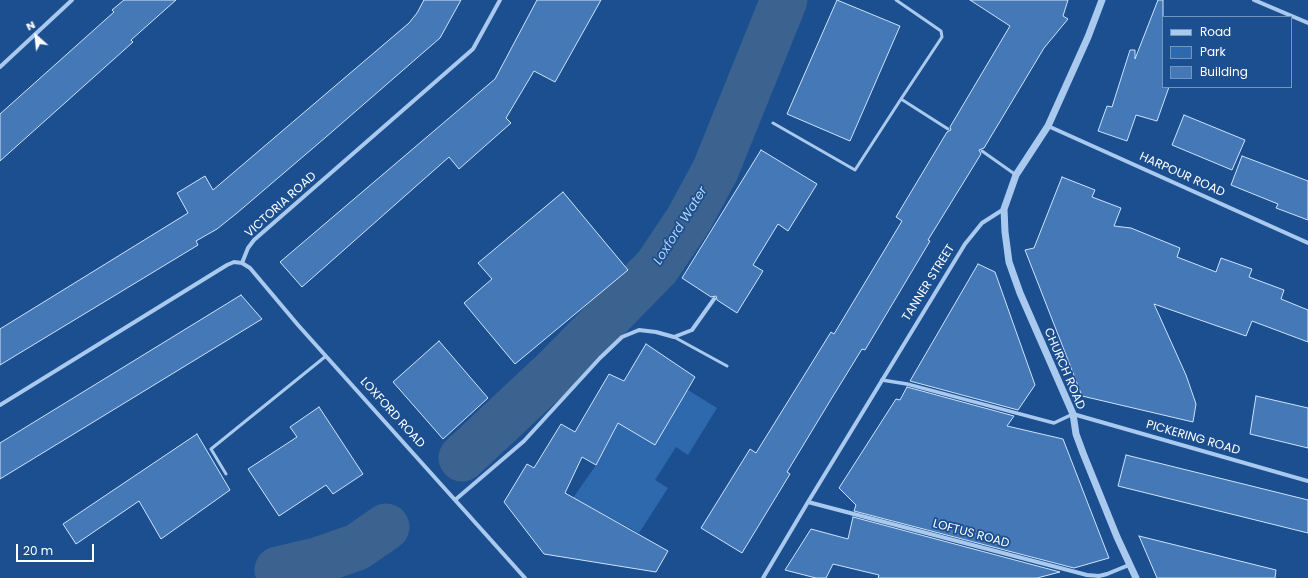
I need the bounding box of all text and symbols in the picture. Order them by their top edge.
north arrow [16,16,56,56]
text: N [23,16,38,34]
legend [1162,16,1292,88]
text: Road [1200,23,1231,40]
text: Park [1200,43,1226,60]
text: Building [1200,63,1248,80]
street label: HARPOUR ROAD [1137,150,1227,200]
street label: VICTORIA ROAD [242,169,320,241]
water label: Loxford Water [651,184,711,268]
street label: TANNER STREET [900,242,958,324]
street label: CHURCH ROAD [1040,326,1088,412]
street label: LOXFORD ROAD [357,375,427,451]
street label: PICKERING ROAD [1144,418,1242,458]
street label: LOFTUS ROAD [931,517,1011,551]
scale bar [18,536,96,562]
text: 20 m [23,542,53,559]

